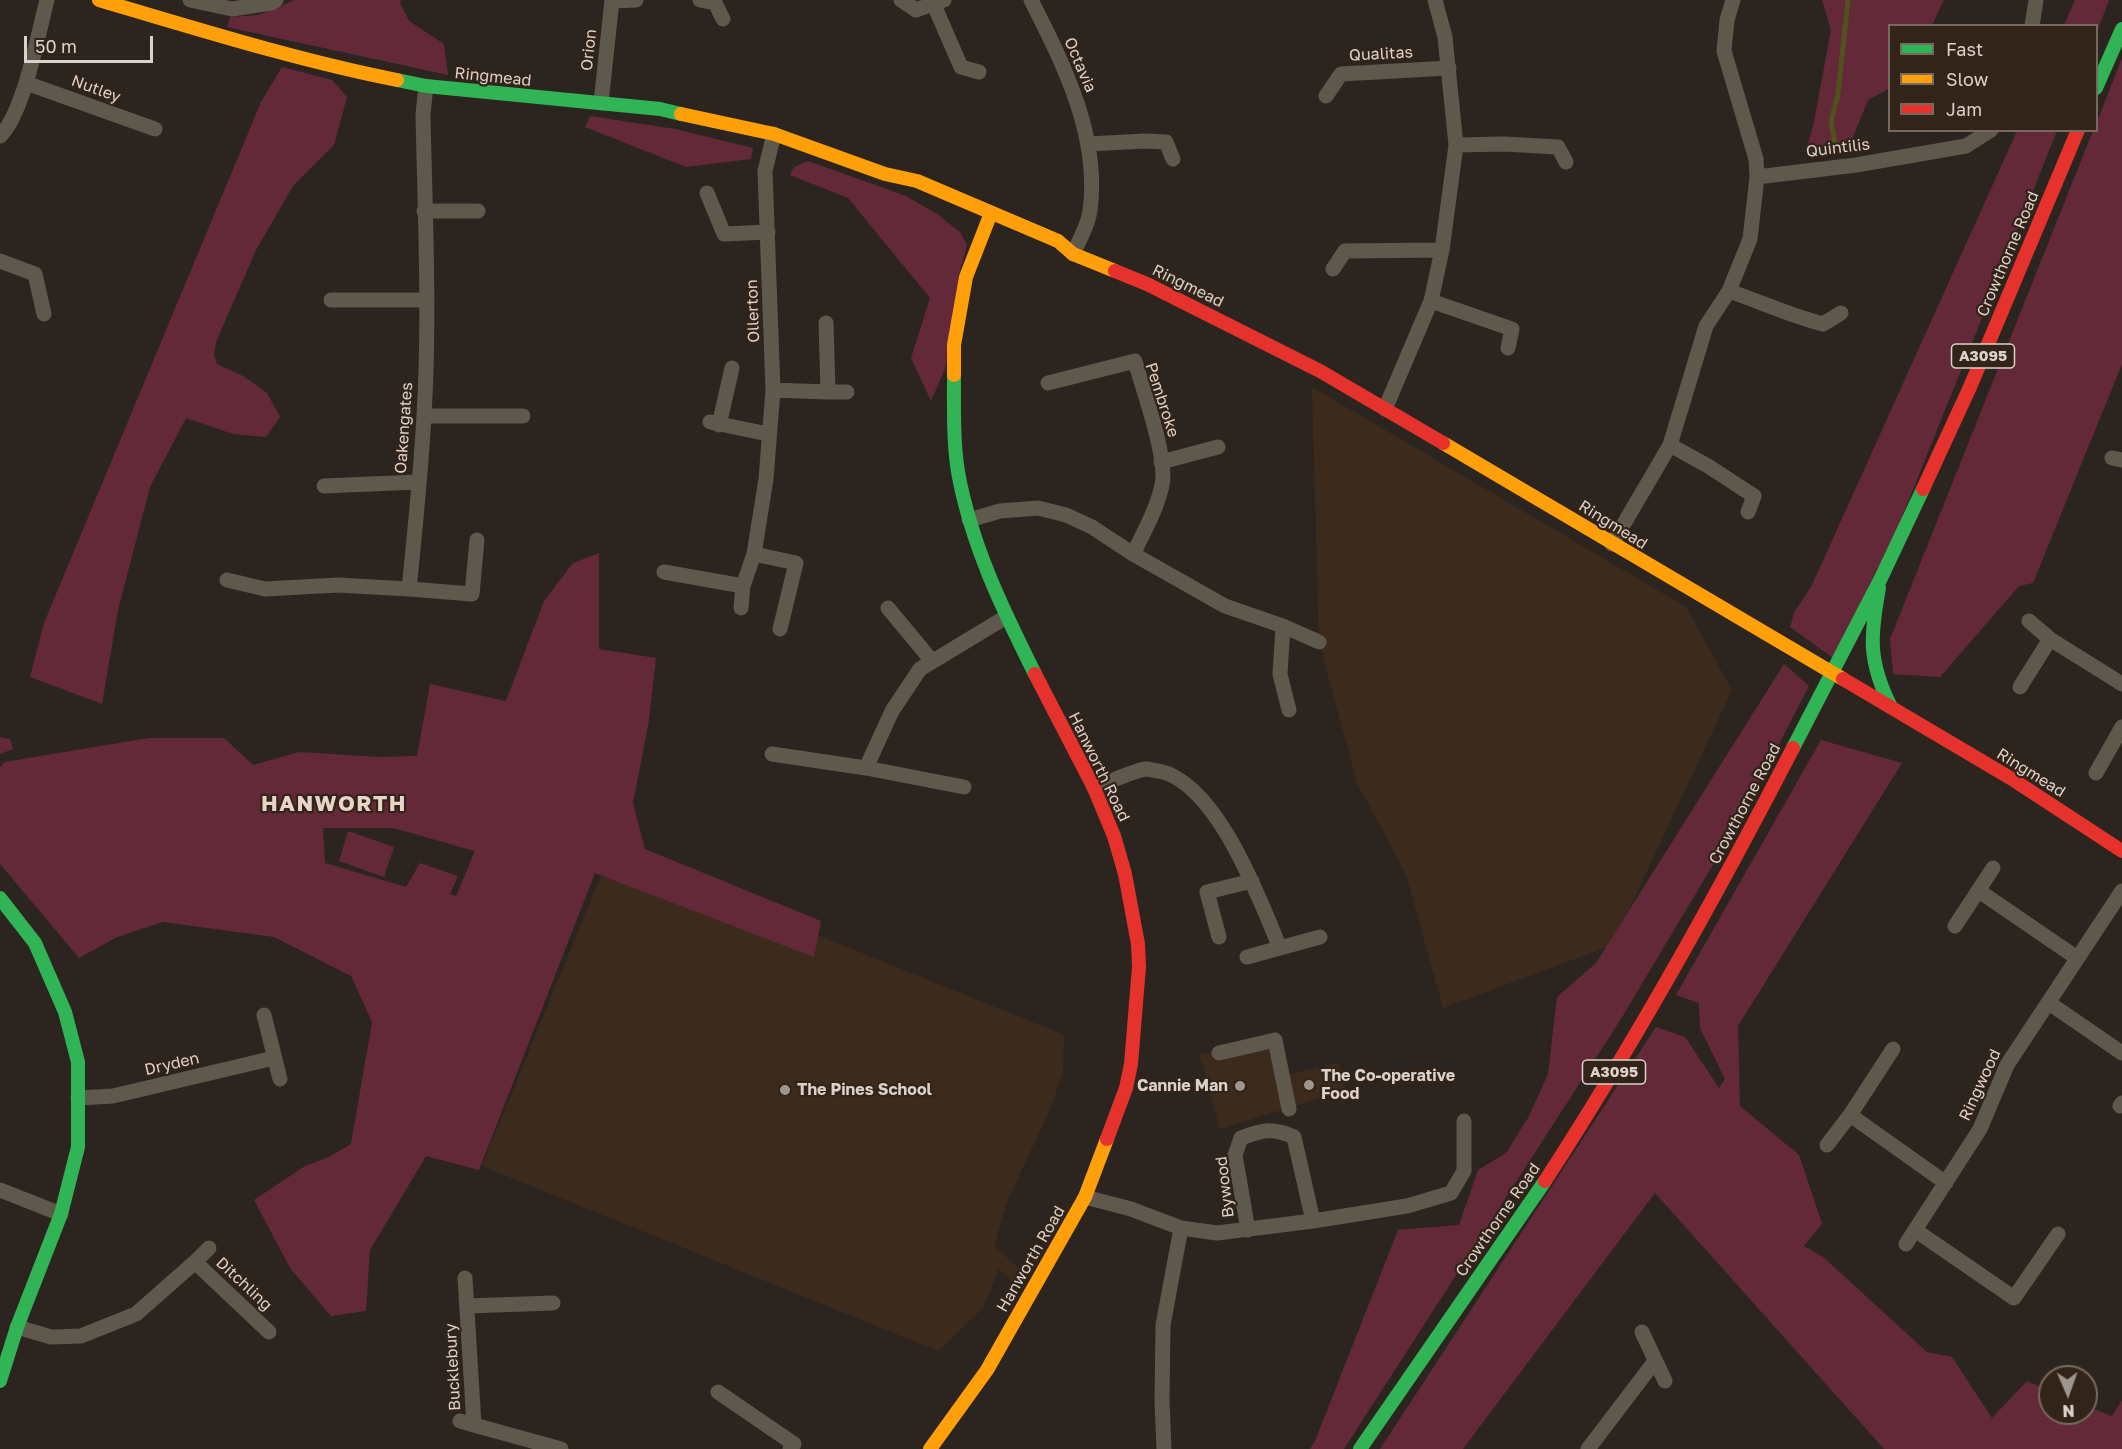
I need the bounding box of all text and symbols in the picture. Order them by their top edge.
scale bar [27,24,156,62]
legend [1888,24,2098,132]
street label: Orion [577,28,601,72]
text: 50 m [35,35,77,57]
street label: Octavia [1060,35,1100,95]
text: Fast [1946,38,1983,60]
street label: Qualitas [1349,43,1413,65]
street label: Ringmead [454,63,532,91]
text: Slow [1946,68,1988,90]
street label: Nutley [69,71,123,107]
text: Jam [1946,98,1982,120]
street label: Quintilis [1805,135,1871,161]
street label: Crowthorne Road [1973,189,2043,319]
street label: Ringmead [1149,260,1227,312]
street label: Ollerton [742,279,764,343]
road number: A3095 [1952,344,2014,368]
street label: Pembroke [1141,360,1183,440]
street label: Oakengates [391,382,417,474]
street label: Ringmead [1575,496,1651,554]
street label: Hanworth Road [1064,709,1134,825]
street label: Crowthorne Road [1705,740,1785,868]
street label: Ringmead [1993,744,2069,802]
district label: HANWORTH [261,791,407,817]
street label: Ringwood [1955,1046,2005,1124]
street label: Dryden [143,1048,201,1080]
road number: A3095 [1582,1060,1646,1084]
place label: The Co-operative Food [1321,1066,1455,1104]
place label: Cannie Man [1137,1076,1228,1096]
marker: The Co-operative Food [1302,1078,1316,1092]
marker: Cannie Man [1233,1079,1247,1093]
place label: The Pines School [797,1080,932,1100]
marker: The Pines School [778,1083,792,1097]
street label: Bywood [1212,1155,1238,1219]
street label: Crowthorne Road [1452,1160,1544,1280]
street label: Hanworth Road [993,1203,1069,1315]
street label: Ditchling [212,1253,276,1315]
street label: Bucklebury [441,1323,465,1411]
north arrow [2038,1365,2098,1425]
text: N [2062,1401,2075,1421]

